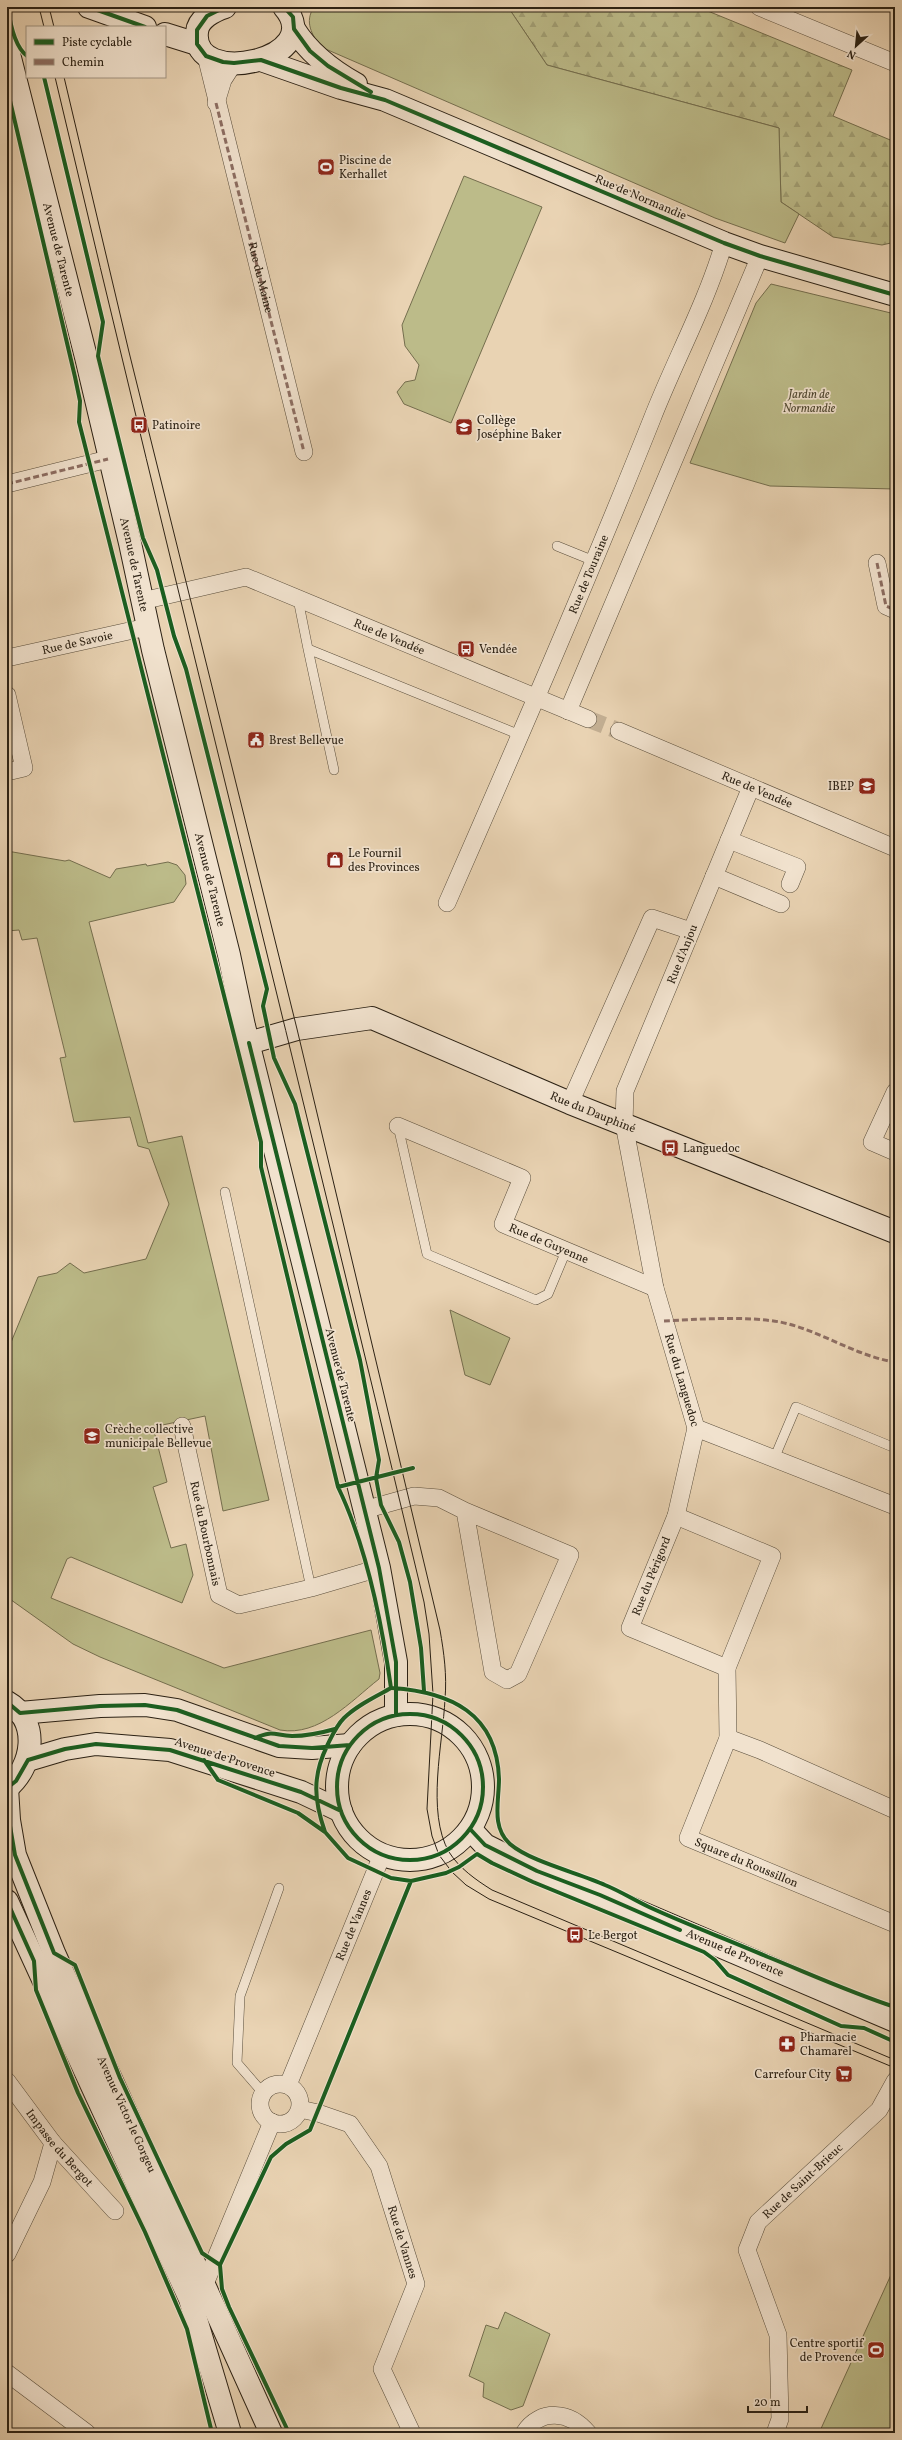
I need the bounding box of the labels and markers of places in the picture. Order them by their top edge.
place label: Piscine de Kerhallet [339,153,392,183]
sports icon: Piscine de Kerhallet [316,157,336,177]
place label: Collège Joséphine Baker [477,413,561,443]
bus stop icon: Patinoire [129,415,149,435]
school or university icon: Collège Joséphine Baker [454,417,474,437]
place label: Patinoire [152,418,201,434]
bus stop icon: Vendée [456,639,476,659]
place label: Vendée [479,642,517,658]
public building icon: Brest Bellevue [246,730,266,750]
place label: Brest Bellevue [269,733,344,749]
school or university icon: IBEP [857,776,877,796]
place label: IBEP [828,779,854,795]
place label: Le Fournil des Provinces [348,846,420,876]
shop icon: Le Fournil des Provinces [325,850,345,870]
bus stop icon: Languedoc [660,1138,680,1158]
place label: Languedoc [683,1141,740,1157]
place label: Crèche collective municipale Bellevue [105,1422,212,1452]
school or university icon: Crèche collective municipale Bellevue [82,1426,102,1446]
bus stop icon: Le Bergot [565,1925,585,1945]
place label: Le Bergot [588,1928,638,1944]
place label: Pharmacie Chamarel [800,2030,857,2060]
pharmacy icon: Pharmacie Chamarel [777,2034,797,2054]
supermarket icon: Carrefour City [834,2064,854,2084]
place label: Carrefour City [755,2067,831,2083]
place label: Centre sportif de Provence [790,2336,865,2366]
sports icon: Centre sportif de Provence [866,2340,886,2360]

